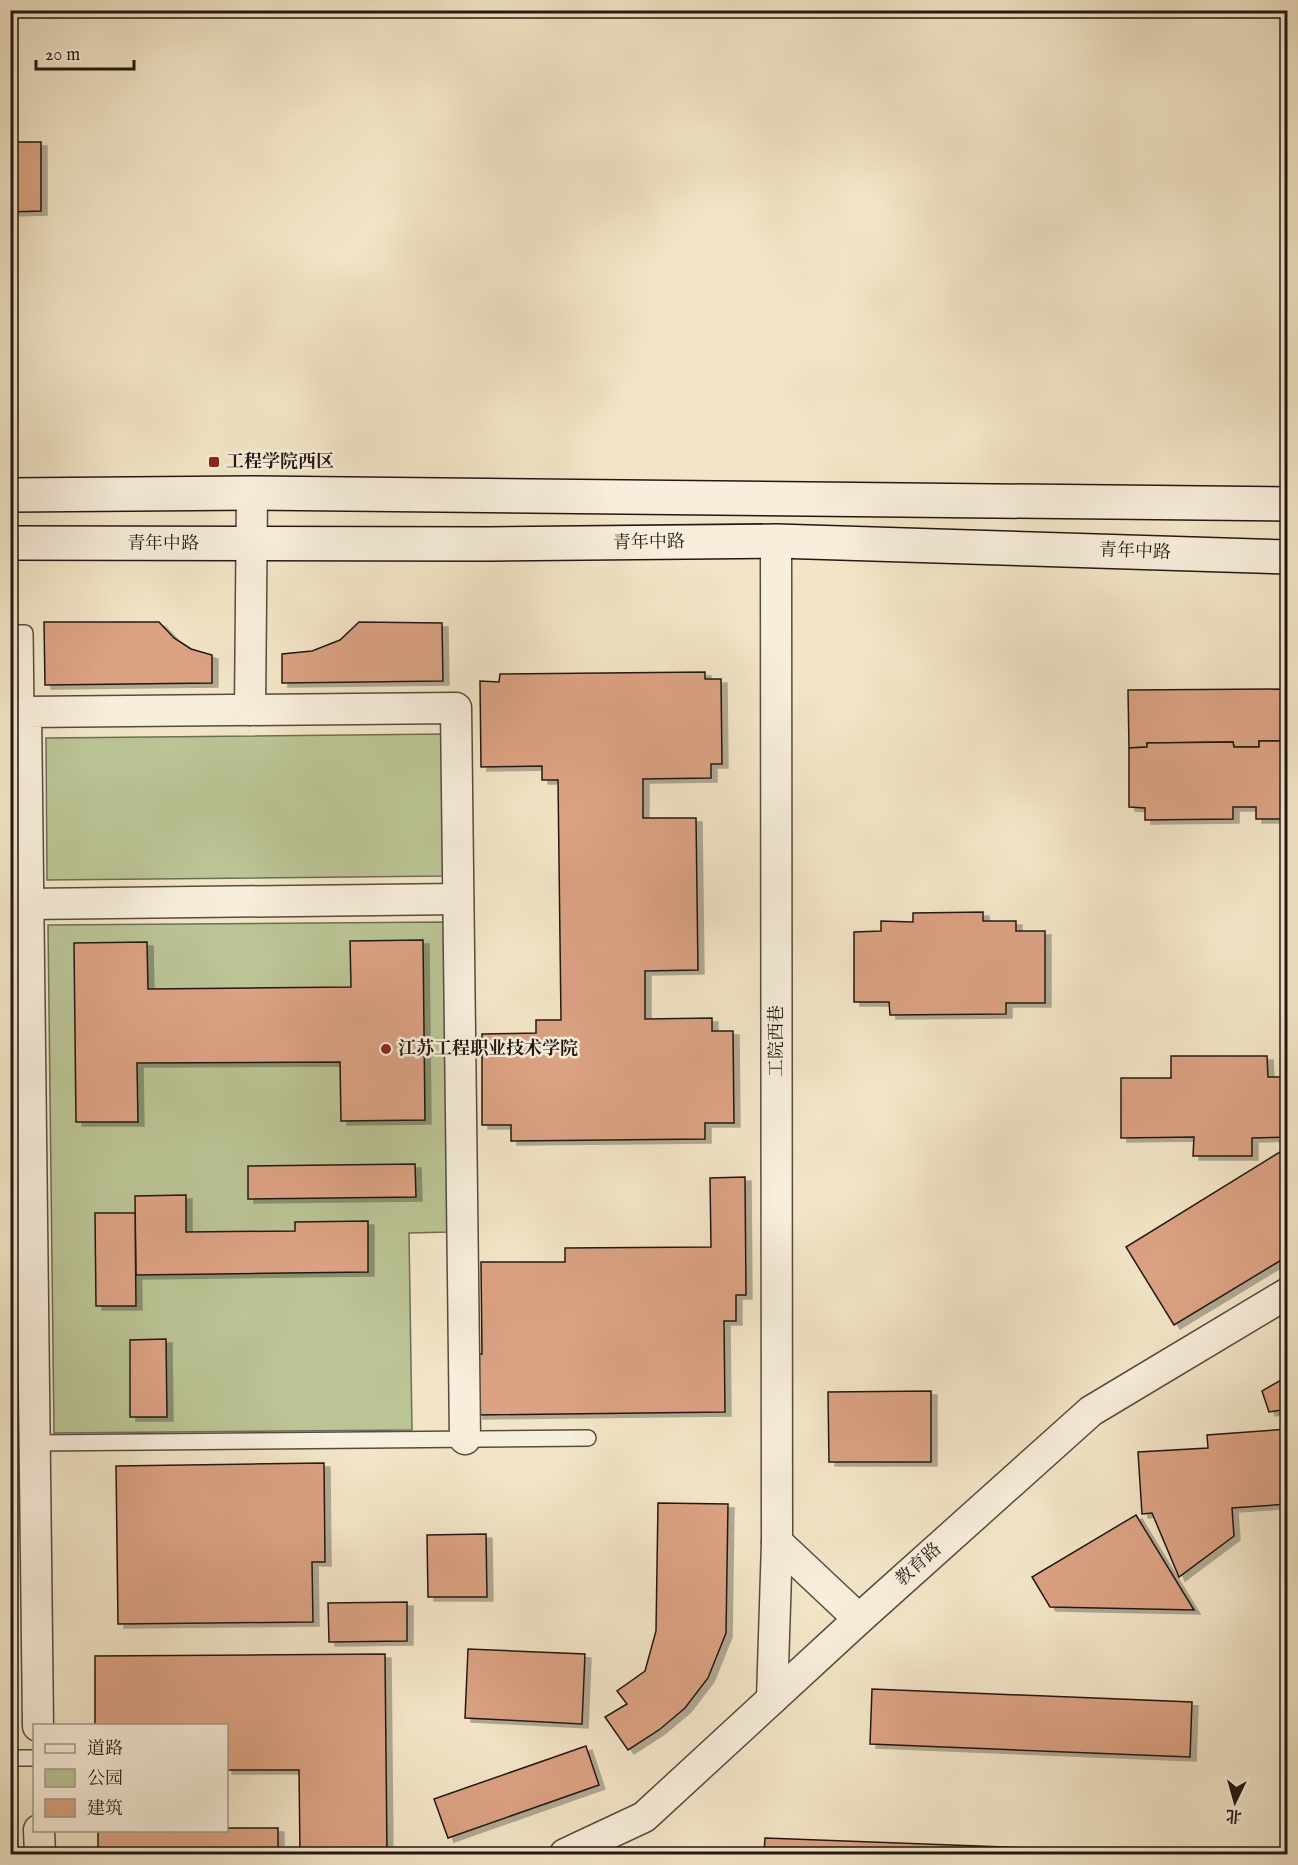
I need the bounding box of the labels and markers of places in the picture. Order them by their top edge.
place label: 工程学院西区 [226,451,334,474]
marker: 工程学院西区 [207,455,221,469]
place label: 江苏工程职业技术学院 [398,1038,578,1061]
marker: 江苏工程职业技术学院 [379,1042,393,1056]

